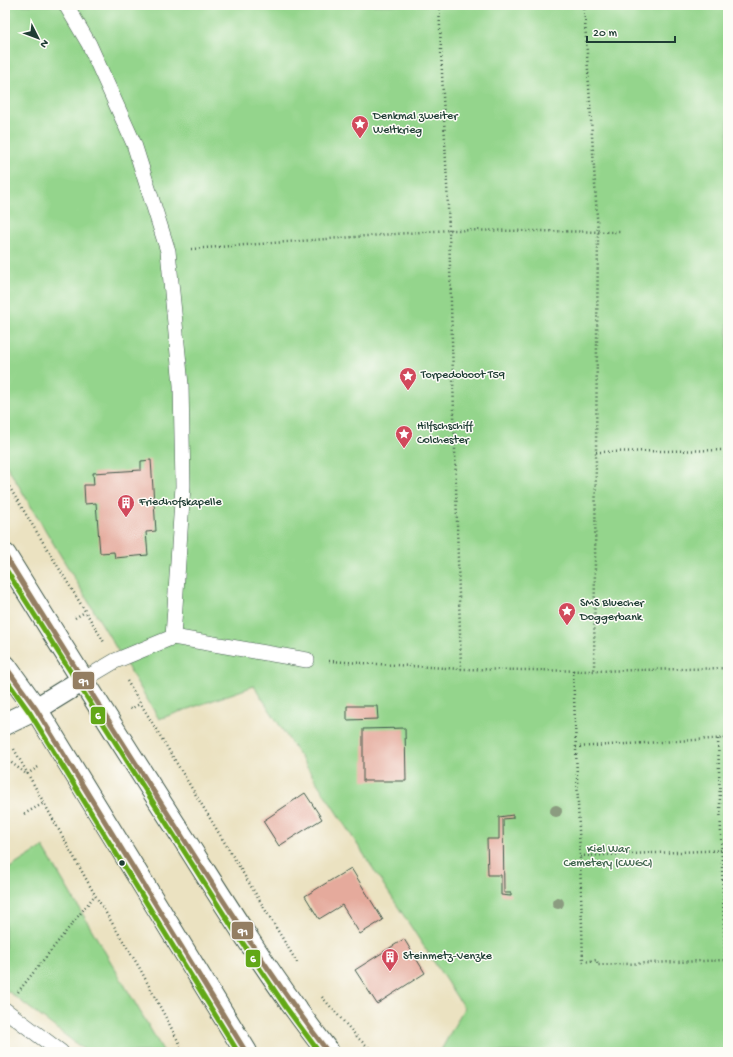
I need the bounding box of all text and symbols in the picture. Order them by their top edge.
north arrow [18,18,58,58]
scale bar [587,18,675,44]
text: 20 m [593,27,618,41]
text: N [37,37,51,50]
place label: Denkmal zweiter Weltkrieg [372,110,459,138]
place icon: Denkmal zweiter Weltkrieg [350,114,370,139]
place icon: Torpedoboot T59 [398,366,418,391]
place label: Torpedoboot T59 [420,369,505,383]
place label: Hilfschschiff Colchester [417,420,474,448]
place icon: Hilfschschiff Colchester [394,424,414,449]
building icon: Friedhofskapelle [116,493,136,518]
place label: Friedhofskapelle [138,496,222,510]
place label: SMS Bluecher Doggerbank [579,597,646,625]
place icon: SMS Bluecher Doggerbank [557,601,577,626]
line badge: 91 [72,671,95,690]
text: 91 [78,677,89,689]
line badge: 6 [90,706,106,725]
text: 6 [95,711,101,723]
park label: Kiel War Cemetery (CWGC) [563,843,653,871]
unlabelled marker [117,858,127,868]
line badge: 91 [231,921,254,940]
text: 91 [237,927,248,939]
building icon: Steinmetz-Venzke [380,947,400,972]
line badge: 6 [245,949,261,968]
place label: Steinmetz-Venzke [403,950,493,964]
text: 6 [250,954,256,966]

